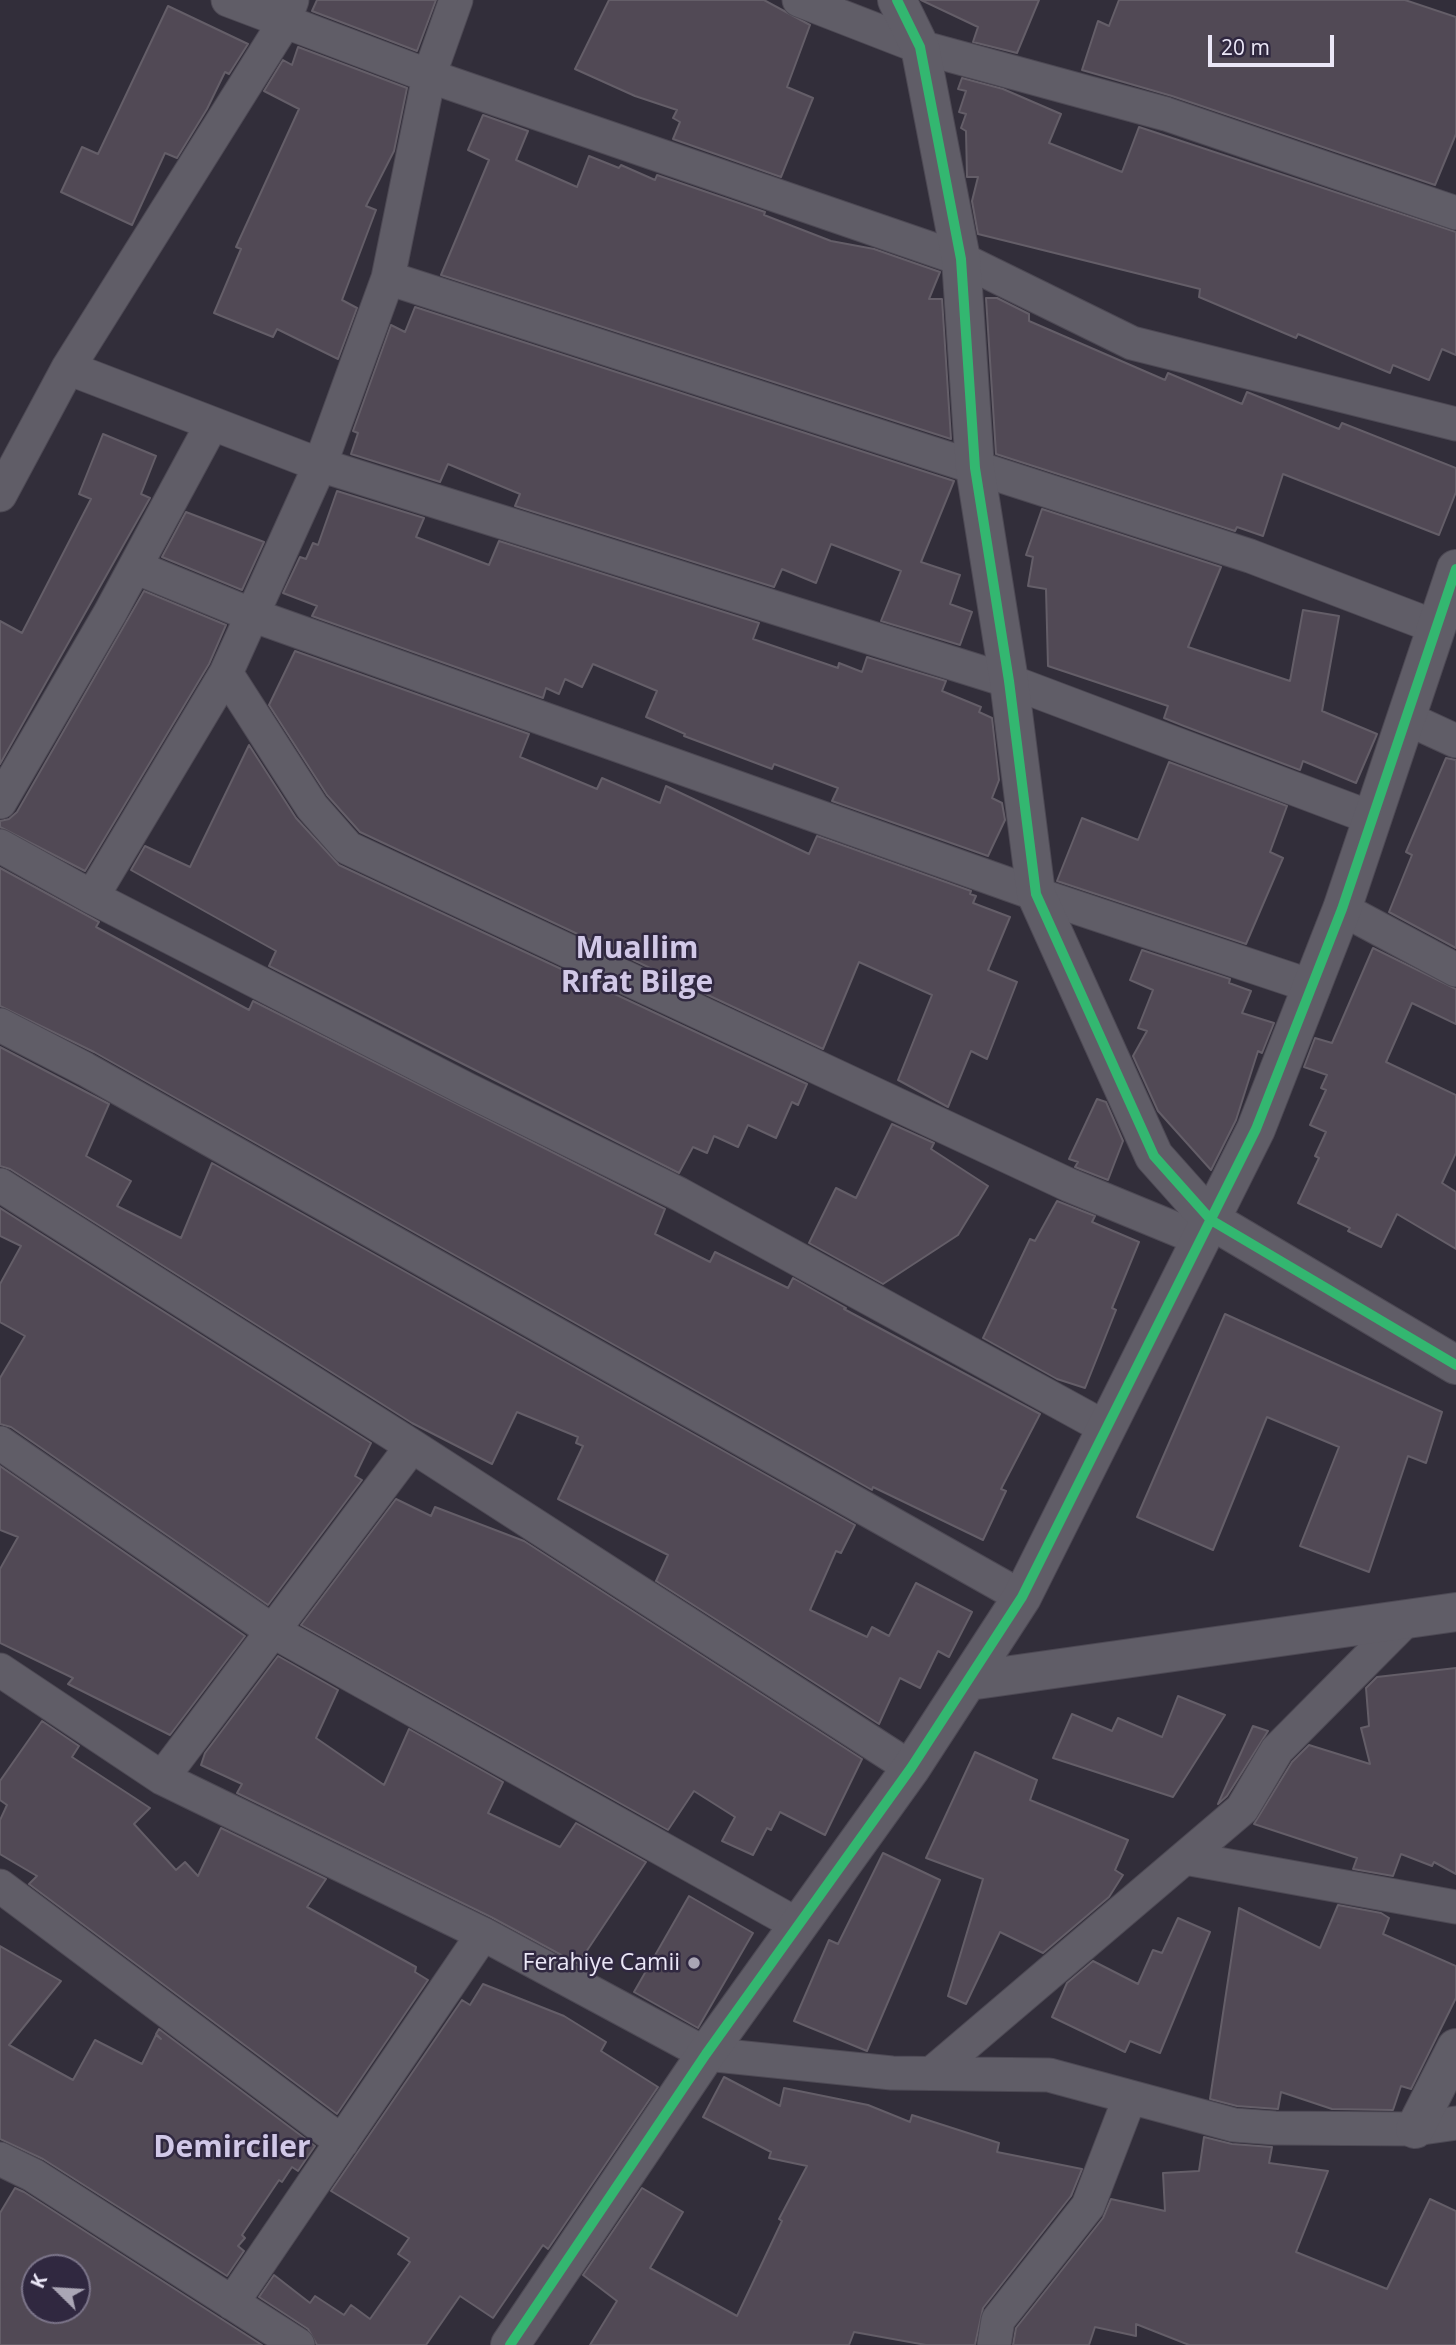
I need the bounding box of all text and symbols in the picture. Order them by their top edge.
scale bar [1211,21,1337,65]
text: 20 m [1221,33,1270,61]
district label: Muallim Rıfat Bilge [561,931,713,1002]
place label: Ferahiye Camii [523,1949,680,1977]
marker: Ferahiye Camii [686,1955,702,1971]
district label: Demirciler [153,2130,311,2166]
north arrow [21,2254,91,2324]
text: K [24,2270,53,2292]

